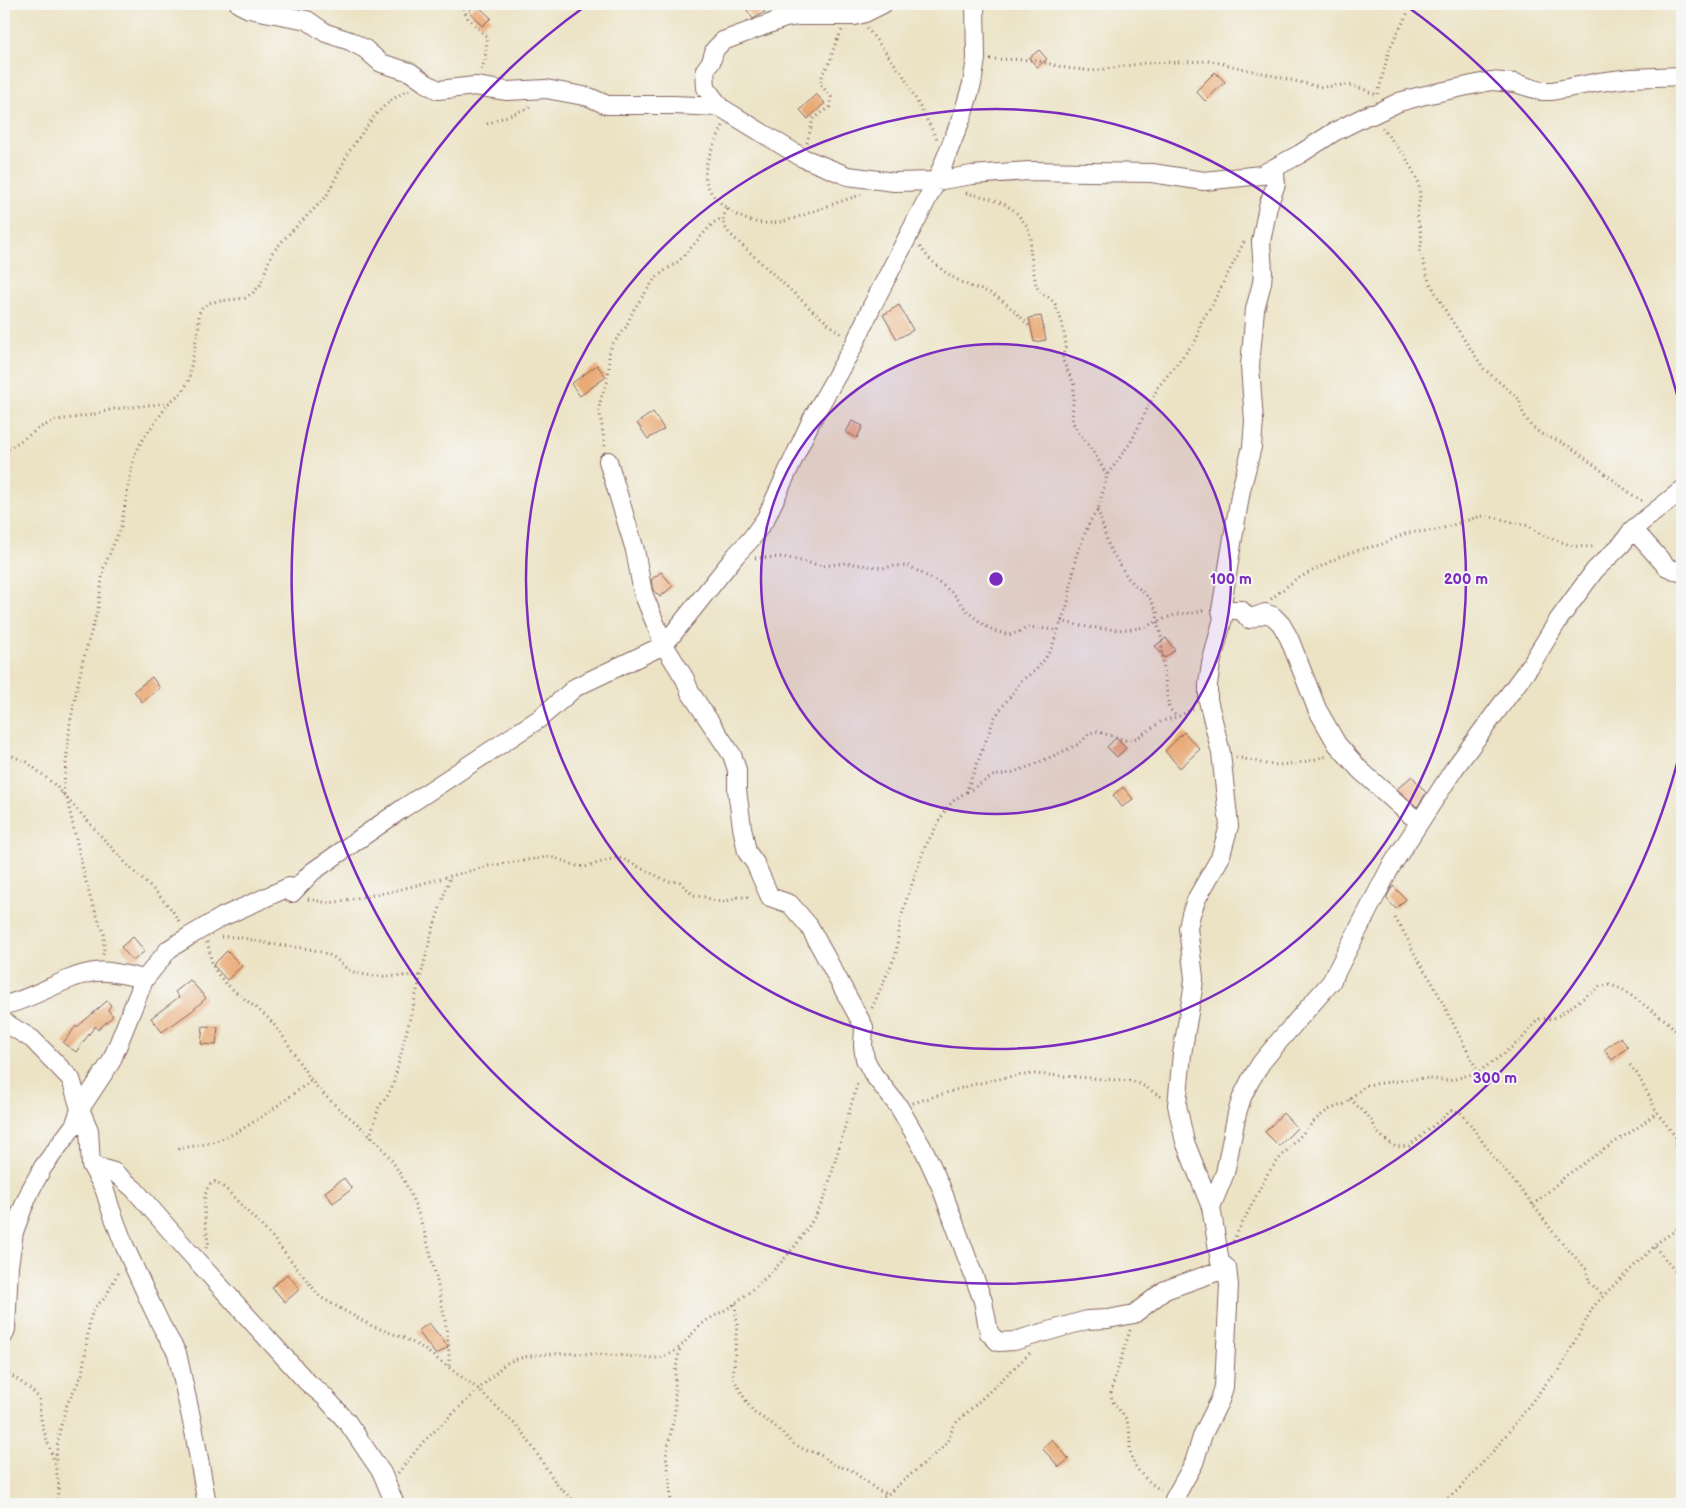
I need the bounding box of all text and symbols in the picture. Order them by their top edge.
centre of rings [987,570,1005,588]
text: 100 m [1210,570,1252,589]
text: 200 m [1444,570,1488,589]
text: 300 m [1473,1069,1517,1088]

